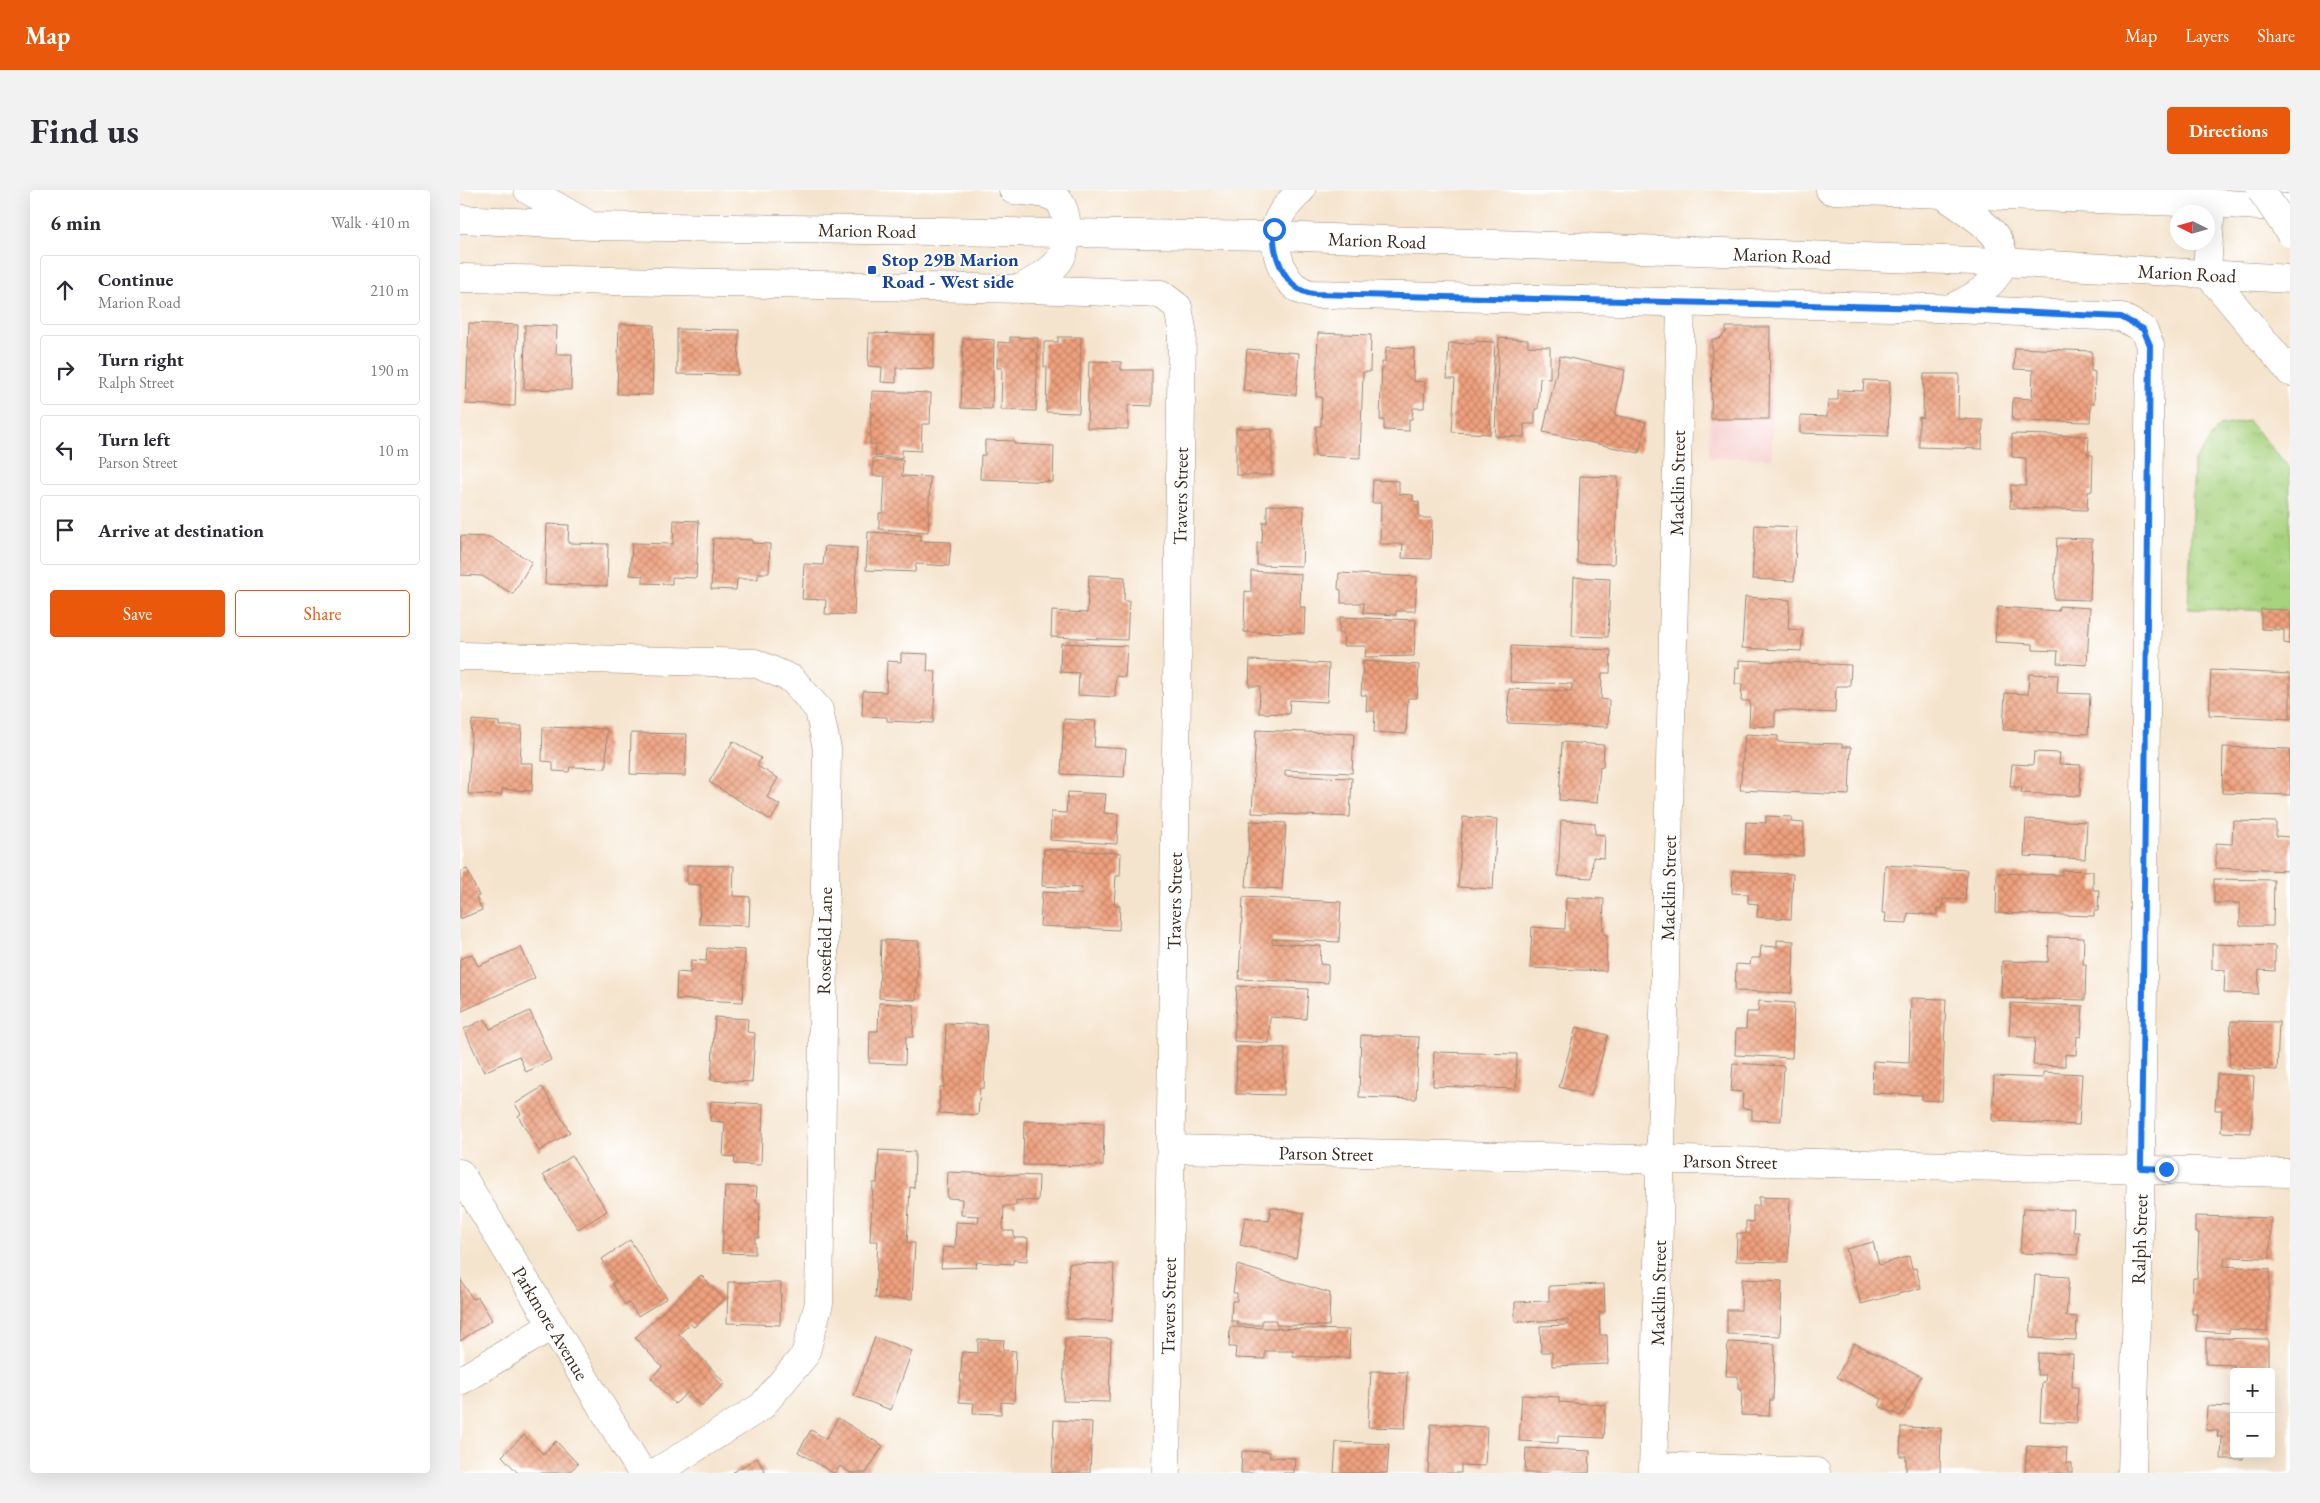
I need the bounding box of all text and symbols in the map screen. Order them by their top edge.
text: Map [25,20,70,51]
text: Map [2125,24,2157,47]
text: Layers [2185,24,2229,47]
text: Share [2257,24,2295,47]
button: Directions [2167,107,2290,154]
text: Find us [30,108,139,153]
north arrow [2170,205,2215,250]
text: 6 min [50,209,101,236]
text: Walk · 410 m [331,212,410,233]
street label: Marion Road [818,217,917,244]
route start [1263,218,1286,241]
street label: Marion Road [1327,226,1427,255]
street label: Marion Road [1732,241,1832,270]
place label: Stop 29B Marion Road - West side [882,247,1019,294]
street label: Marion Road [2137,258,2237,289]
marker: Stop 29B Marion Road - West side [866,264,878,276]
text: Continue [98,267,173,292]
icon: ahead [51,276,79,304]
text: 210 m [370,280,409,301]
text: Marion Road [98,292,181,313]
text: Turn right [98,347,184,372]
icon: right [51,356,79,384]
text: 190 m [370,360,409,381]
text: Ralph Street [98,372,174,393]
text: Turn left [98,427,170,452]
street label: Macklin Street [1664,430,1691,536]
icon: left [51,436,79,464]
text: 10 m [378,440,409,461]
street label: Travers Street [1167,447,1194,545]
text: Parson Street [98,452,178,473]
icon: arrive [51,516,79,544]
text: Arrive at destination [98,518,264,543]
button: Save [50,590,225,637]
button: Share [235,590,410,637]
street label: Macklin Street [1655,835,1682,941]
street label: Travers Street [1161,852,1188,950]
street label: Rosefield Lane [811,887,838,995]
street label: Parson Street [1278,1140,1374,1167]
street label: Parson Street [1682,1148,1778,1175]
route end [2155,1158,2178,1181]
street label: Ralph Street [2125,1193,2154,1285]
street label: Macklin Street [1645,1240,1672,1346]
street label: Travers Street [1155,1257,1182,1355]
street label: Parkmore Avenue [507,1262,594,1385]
map controls [2230,1368,2275,1458]
button: + [2230,1368,2275,1413]
button: − [2230,1413,2275,1458]

